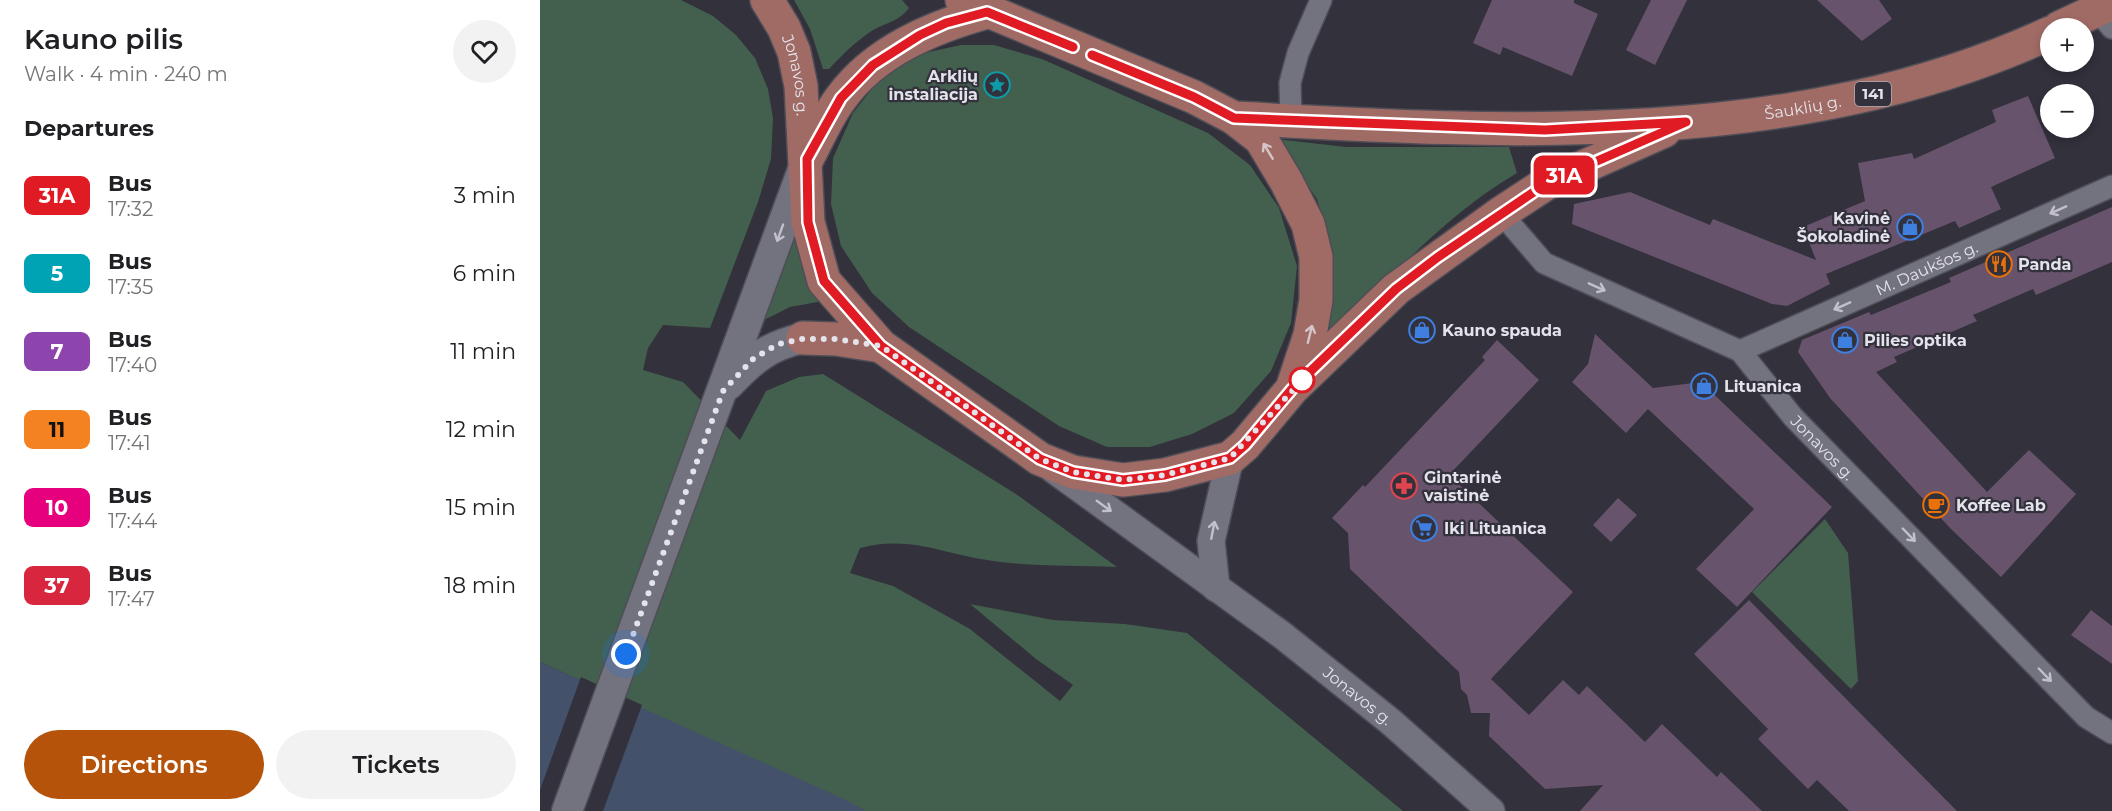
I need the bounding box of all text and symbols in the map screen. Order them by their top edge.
map controls [2040,18,2094,138]
button: + [2040,18,2094,72]
button: heart [453,20,516,83]
text: Kauno pilis [24,22,183,56]
street label: Jonavos g. [777,31,812,117]
text: Walk · 4 min · 240 m [24,62,228,86]
place label: Arklių instaliacija [889,67,978,104]
place icon: Arklių instaliacija [982,70,1012,100]
road number: 141 [1855,82,1891,106]
button: − [2040,84,2094,138]
street label: Šauklių g. [1763,92,1843,123]
text: Departures [24,115,154,142]
one-way arrow [1262,142,1273,160]
line badge: 31A [1530,156,1598,195]
text: 31A [1546,163,1582,188]
text: Bus [108,170,152,197]
text: 3 min [454,182,516,209]
text: 31A [39,183,75,208]
text: 17:32 [108,197,153,221]
one-way arrow [2050,204,2068,216]
place label: Kavinė Šokoladinė [1797,209,1890,246]
shop icon: Kavinė Šokoladinė [1895,212,1925,242]
one-way arrow [773,223,784,242]
street label: M. Daukšos g. [1873,238,1981,300]
text: Bus [108,248,152,275]
restaurant icon: Panda [1984,249,2014,279]
place label: Panda [2018,255,2071,274]
text: 6 min [453,260,516,287]
text: 5 [51,261,63,286]
text: 17:35 [108,275,153,299]
one-way arrow [1587,282,1606,293]
one-way arrow [1833,300,1851,312]
shop icon: Kauno spauda [1407,315,1437,345]
place label: Kauno spauda [1442,321,1562,340]
one-way arrow [1304,325,1316,344]
shop icon: Pilies optika [1830,325,1860,355]
text: Bus [108,326,152,353]
place label: Pilies optika [1864,331,1967,350]
text: 11 min [450,338,516,365]
text: 7 [50,339,64,364]
text: 17:40 [108,353,157,377]
unlabelled marker [1289,367,1315,393]
shop icon: Lituanica [1689,371,1719,401]
place label: Lituanica [1724,377,1802,396]
text: Bus [108,404,152,431]
street label: Jonavos g. [1786,411,1858,484]
text: 12 min [446,416,516,443]
text: 11 [49,417,65,442]
text: 17:41 [108,431,151,455]
place label: Gintarinė vaistinė [1423,468,1502,505]
pharmacy icon: Gintarinė vaistinė [1389,471,1419,501]
text: Bus [108,482,152,509]
cafe icon: Koffee Lab [1921,490,1951,520]
text: 15 min [446,494,516,521]
text: 10 [46,495,68,520]
place label: Koffee Lab [1956,496,2046,515]
one-way arrow [1096,500,1112,513]
text: 17:44 [108,509,157,533]
supermarket icon: Iki Lituanica [1409,513,1439,543]
place label: Iki Lituanica [1444,519,1547,538]
one-way arrow [1208,521,1219,540]
one-way arrow [1902,528,1916,543]
text: Bus [108,560,152,587]
text: 18 min [444,572,516,599]
text: 37 [44,573,70,598]
text: 17:47 [108,587,155,611]
your location [611,639,641,669]
street label: Jonavos g. [1318,662,1396,729]
one-way arrow [2038,668,2053,683]
button: Directions [24,730,264,799]
button: Tickets [276,730,516,799]

